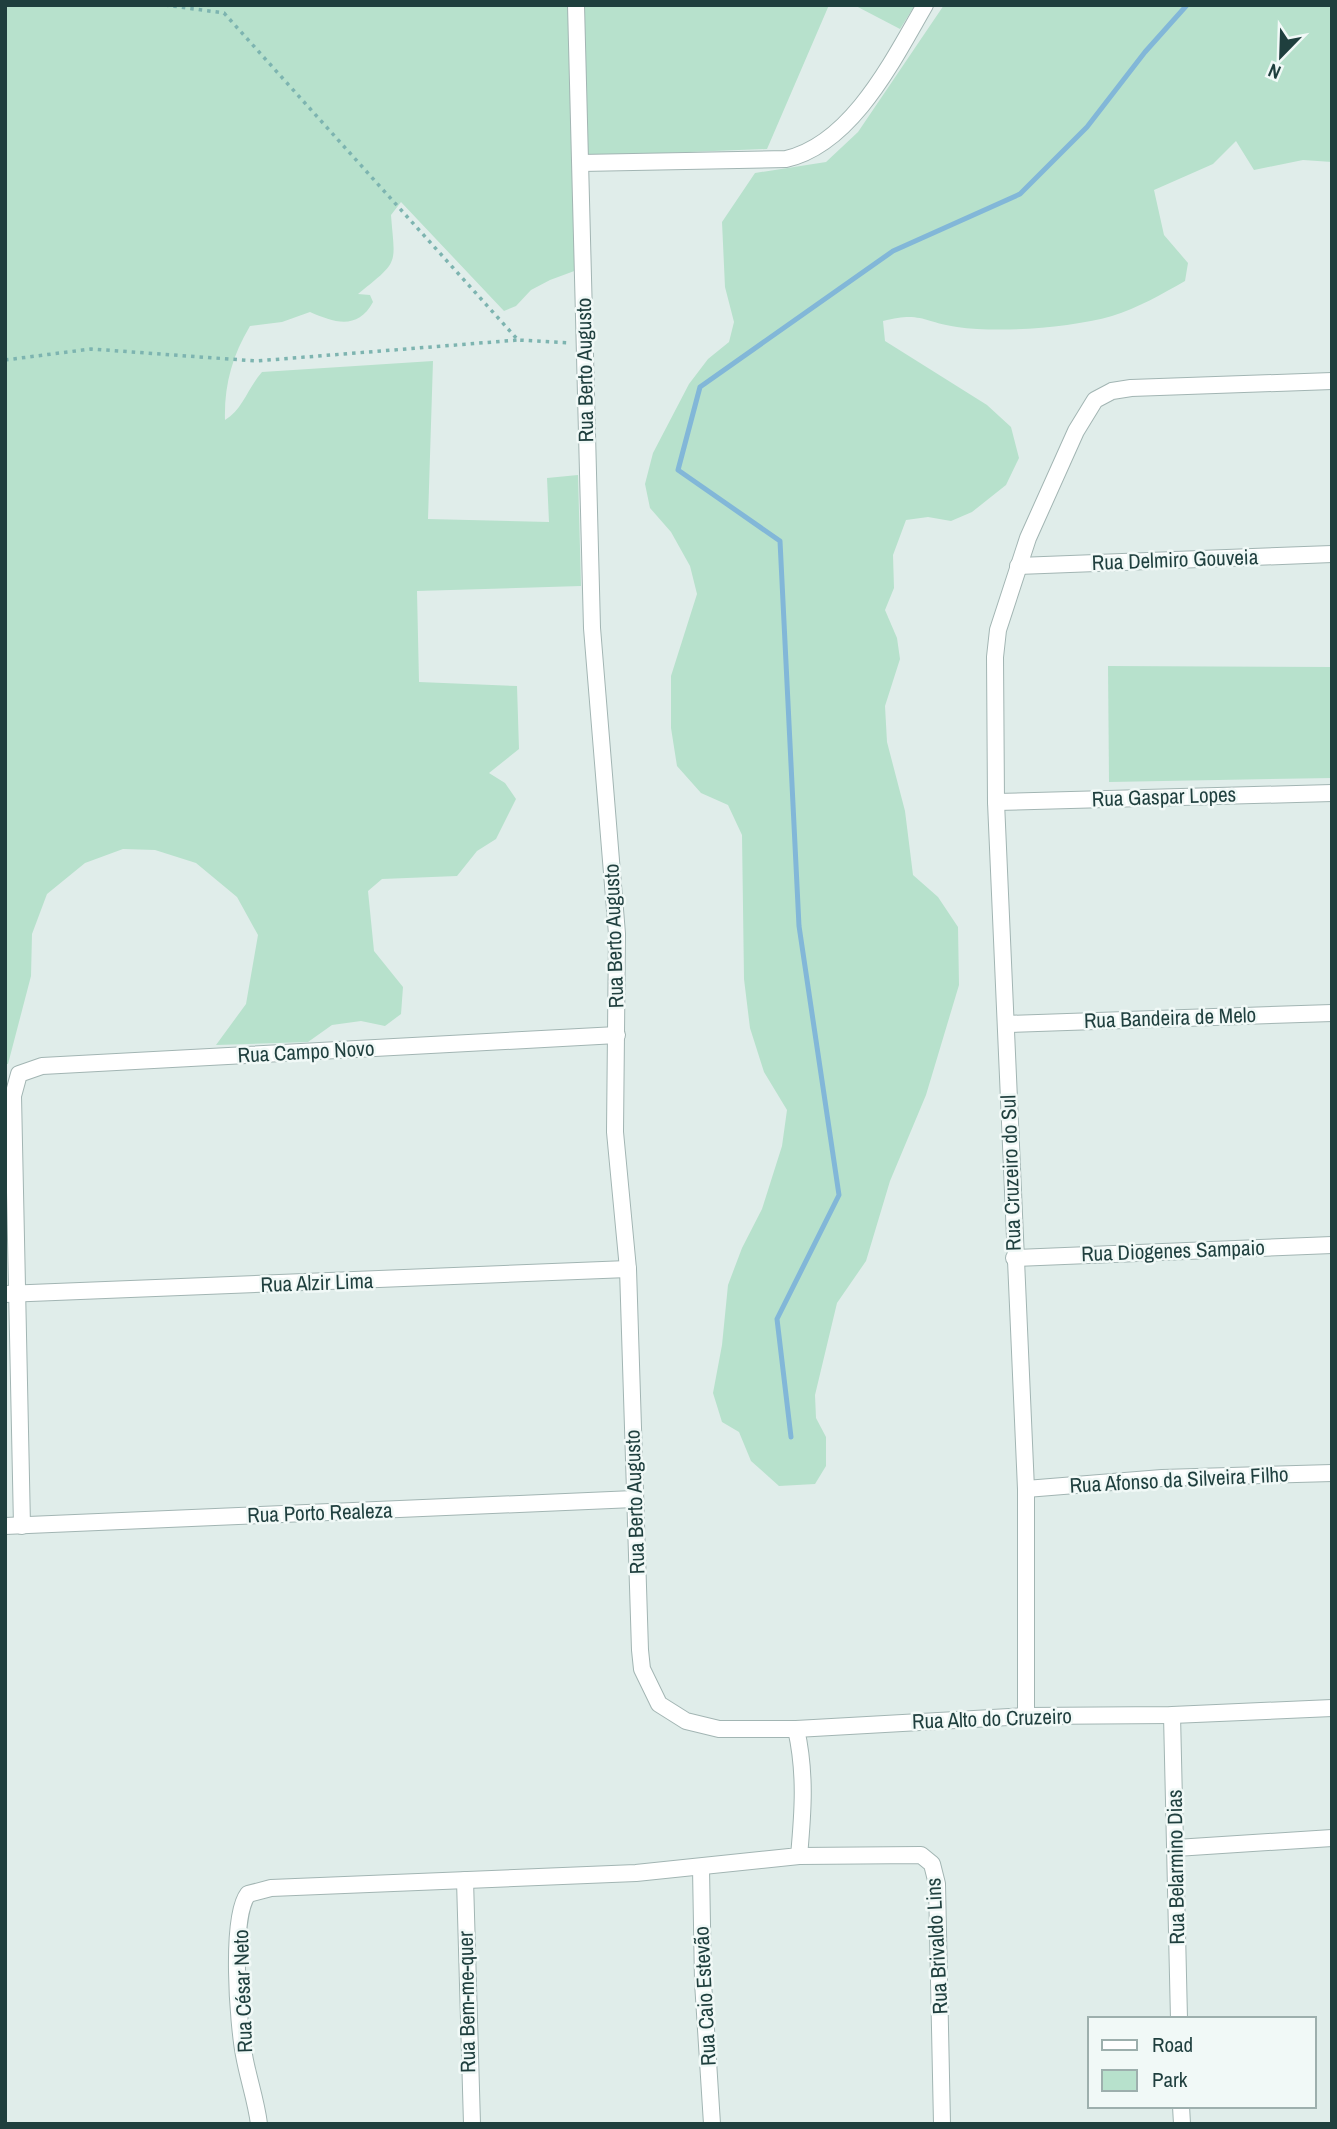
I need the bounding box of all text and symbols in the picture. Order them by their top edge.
north arrow [1246,21,1316,91]
text: N [1264,57,1285,86]
street label: Rua Berto Augusto [569,297,600,443]
street label: Rua Delmiro Gouveia [1091,542,1259,577]
street label: Rua Gaspar Lopes [1091,779,1237,814]
street label: Rua Berto Augusto [596,863,631,1009]
street label: Rua Bandeira de Melo [1083,1000,1257,1035]
street label: Rua Campo Novo [237,1033,375,1070]
street label: Rua Cruzeiro do Sul [993,1095,1028,1251]
street label: Rua Diogenes Sampaio [1081,1233,1265,1268]
street label: Rua Alzir Lima [260,1266,374,1299]
street label: Rua Berto Augusto [617,1429,652,1575]
street label: Rua Afonso da Silveira Filho [1069,1459,1289,1500]
street label: Rua Porto Realeza [247,1495,394,1530]
street label: Rua Alto do Cruzeiro [912,1701,1072,1736]
street label: Rua Belarmino Dias [1160,1789,1191,1945]
street label: Rua Brivaldo Lins [918,1877,955,2015]
street label: Rua Caio Estevão [686,1925,723,2067]
street label: Rua César Neto [226,1929,259,2053]
street label: Rua Bem-me-quer [451,1931,482,2073]
legend [1088,2017,1316,2108]
text: Road [1152,2030,1193,2059]
text: Park [1152,2065,1188,2094]

